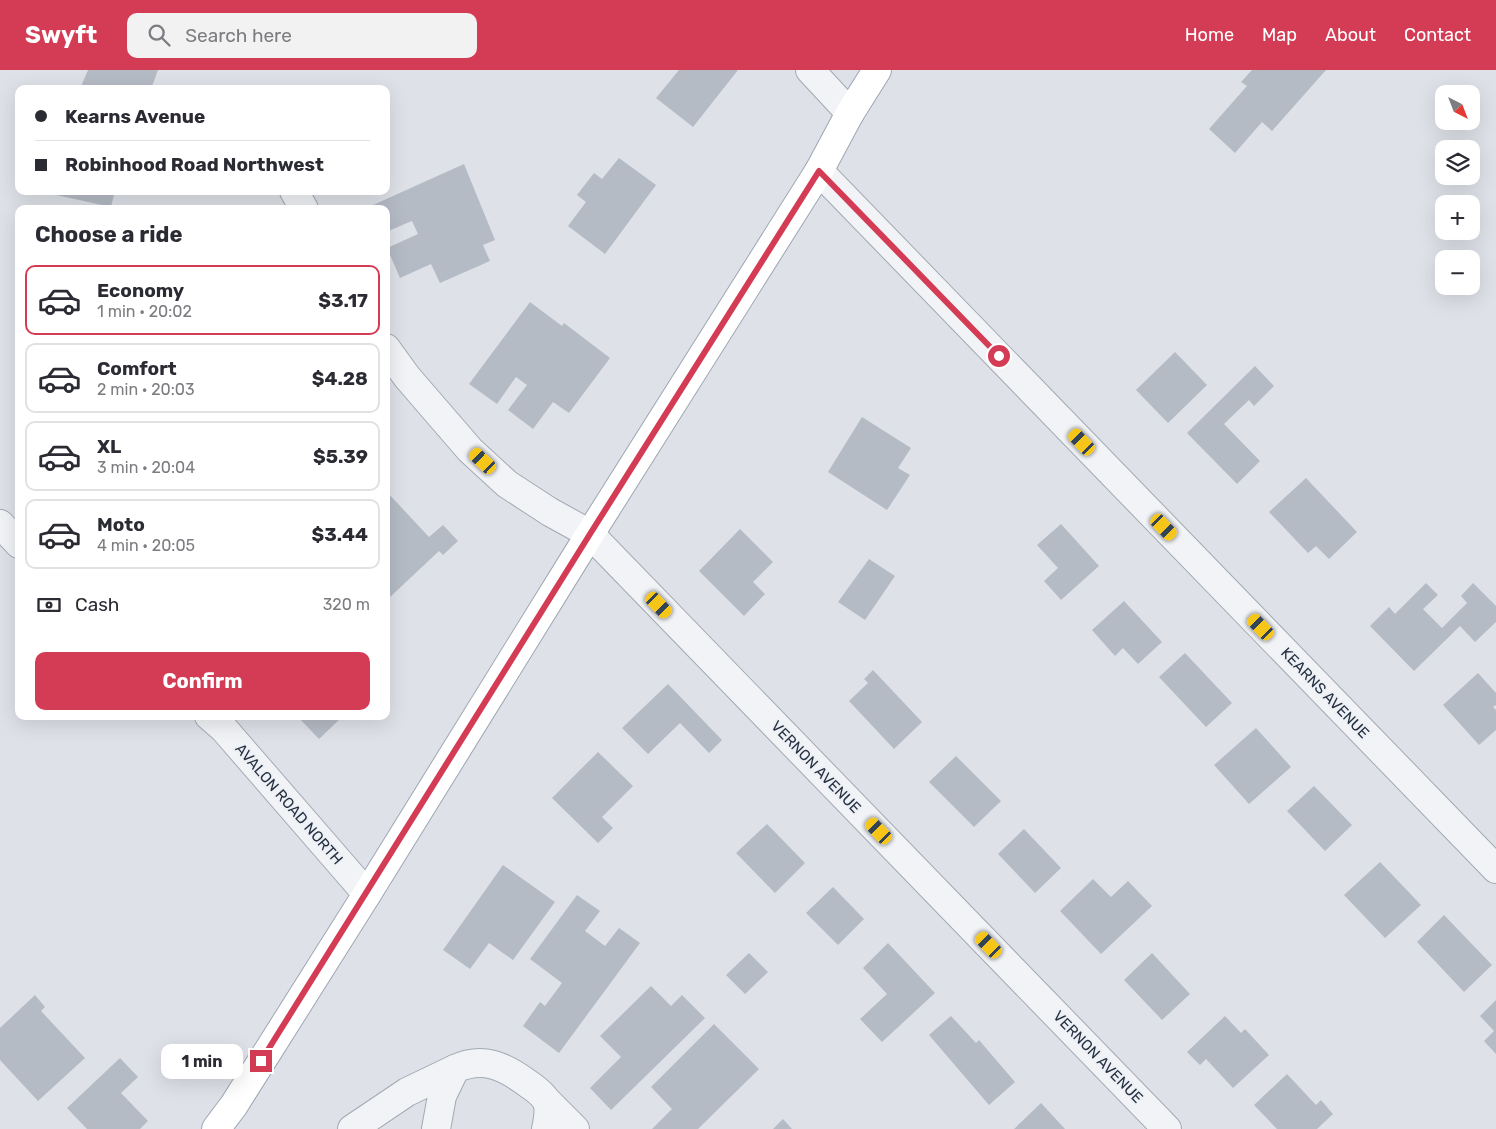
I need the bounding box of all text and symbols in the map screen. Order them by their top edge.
search box [127,13,477,58]
text: Swyft [25,21,97,49]
icon: search [145,21,173,49]
text: Search here [185,24,292,47]
text: Home [1185,24,1234,46]
text: Map [1262,24,1297,46]
text: About [1325,24,1376,46]
text: Contact [1404,24,1471,46]
north arrow [1435,85,1480,130]
map controls [1435,85,1480,295]
text: Kearns Avenue [65,105,205,128]
button: layers [1435,140,1480,185]
text: Robinhood Road Northwest [65,153,324,176]
button: + [1435,195,1480,240]
text: Choose a ride [35,221,182,248]
button: − [1435,250,1480,295]
icon: car [37,278,82,323]
text: Economy [97,279,184,302]
text: $3.17 [318,289,368,312]
text: 1 min · 20:02 [97,302,192,321]
route start [988,345,1010,367]
icon: car [37,356,82,401]
text: Comfort [97,357,177,380]
text: $4.28 [312,367,368,390]
text: 2 min · 20:03 [97,380,195,399]
car [1066,426,1097,458]
icon: car [37,434,82,479]
text: XL [97,435,121,458]
text: $5.39 [313,445,368,468]
car [466,445,499,477]
text: 3 min · 20:04 [97,458,195,477]
car [1148,511,1179,543]
icon: car [37,512,82,557]
text: Moto [97,513,145,536]
text: $3.44 [312,523,368,546]
text: 4 min · 20:05 [97,536,195,555]
car [643,589,674,621]
icon: cash [35,591,63,619]
text: Cash [75,593,119,616]
text: 320 m [323,595,370,614]
car [1245,611,1276,643]
street label: KEARNS AVENUE [1277,644,1373,742]
button: Confirm [35,652,370,710]
street label: VERNON AVENUE [767,717,865,817]
street label: AVALON ROAD NORTH [232,740,346,868]
car [863,815,894,847]
car [973,929,1004,961]
street label: VERNON AVENUE [1049,1007,1147,1107]
callout: 1 min [161,1044,244,1078]
route end [250,1050,272,1072]
text: 1 min [182,1052,222,1071]

